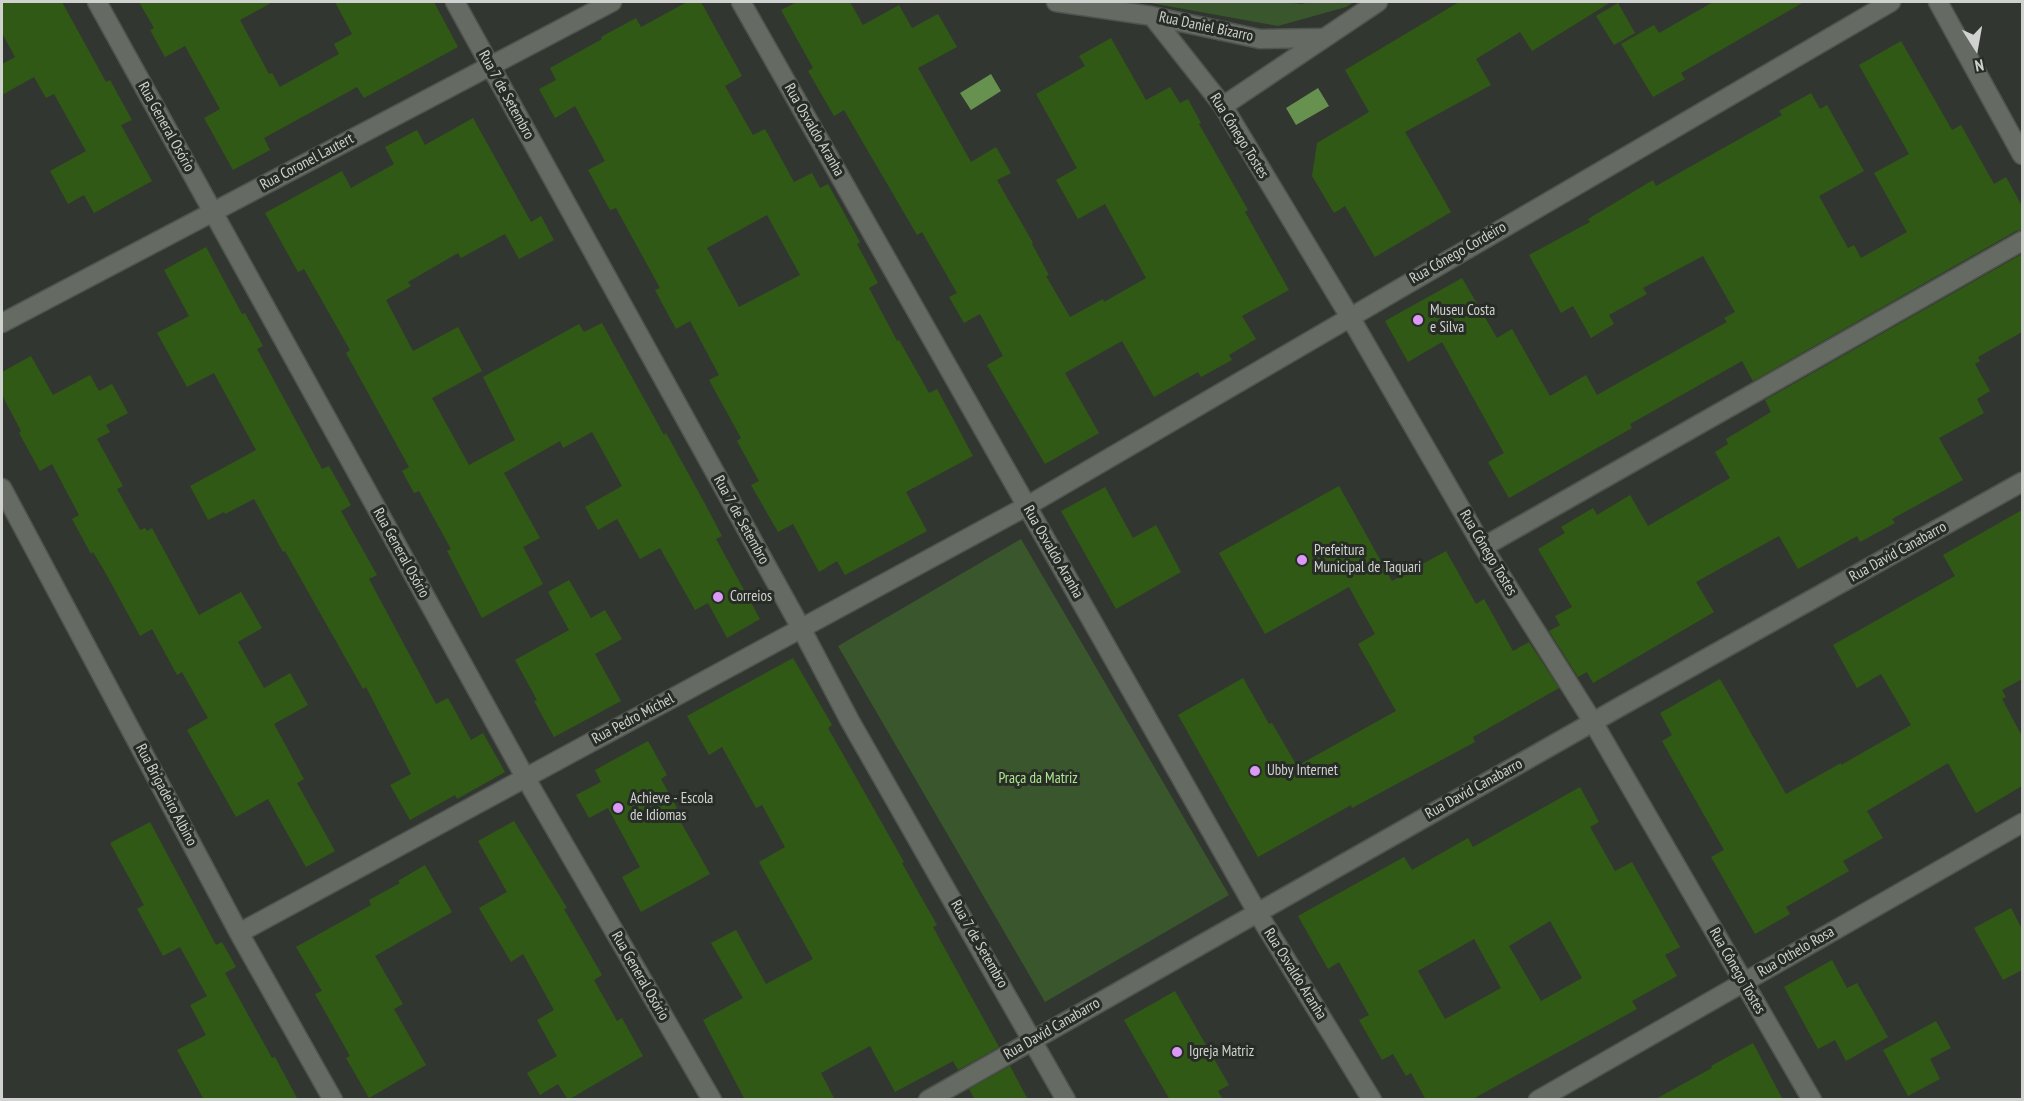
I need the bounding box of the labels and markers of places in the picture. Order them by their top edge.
place label: Museu Costa e Silva [1430,302,1495,337]
marker: Museu Costa e Silva [1411,313,1425,327]
place label: Prefeitura Municipal de Taquari [1314,542,1421,577]
marker: Prefeitura Municipal de Taquari [1295,553,1309,567]
place label: Correios [730,588,772,606]
marker: Correios [711,590,725,604]
place label: Ubby Internet [1267,762,1338,780]
marker: Ubby Internet [1248,764,1262,778]
place label: Achieve - Escola de Idiomas [630,790,713,825]
marker: Achieve - Escola de Idiomas [611,801,625,815]
place label: Igreja Matriz [1189,1043,1254,1061]
marker: Igreja Matriz [1170,1045,1184,1059]

